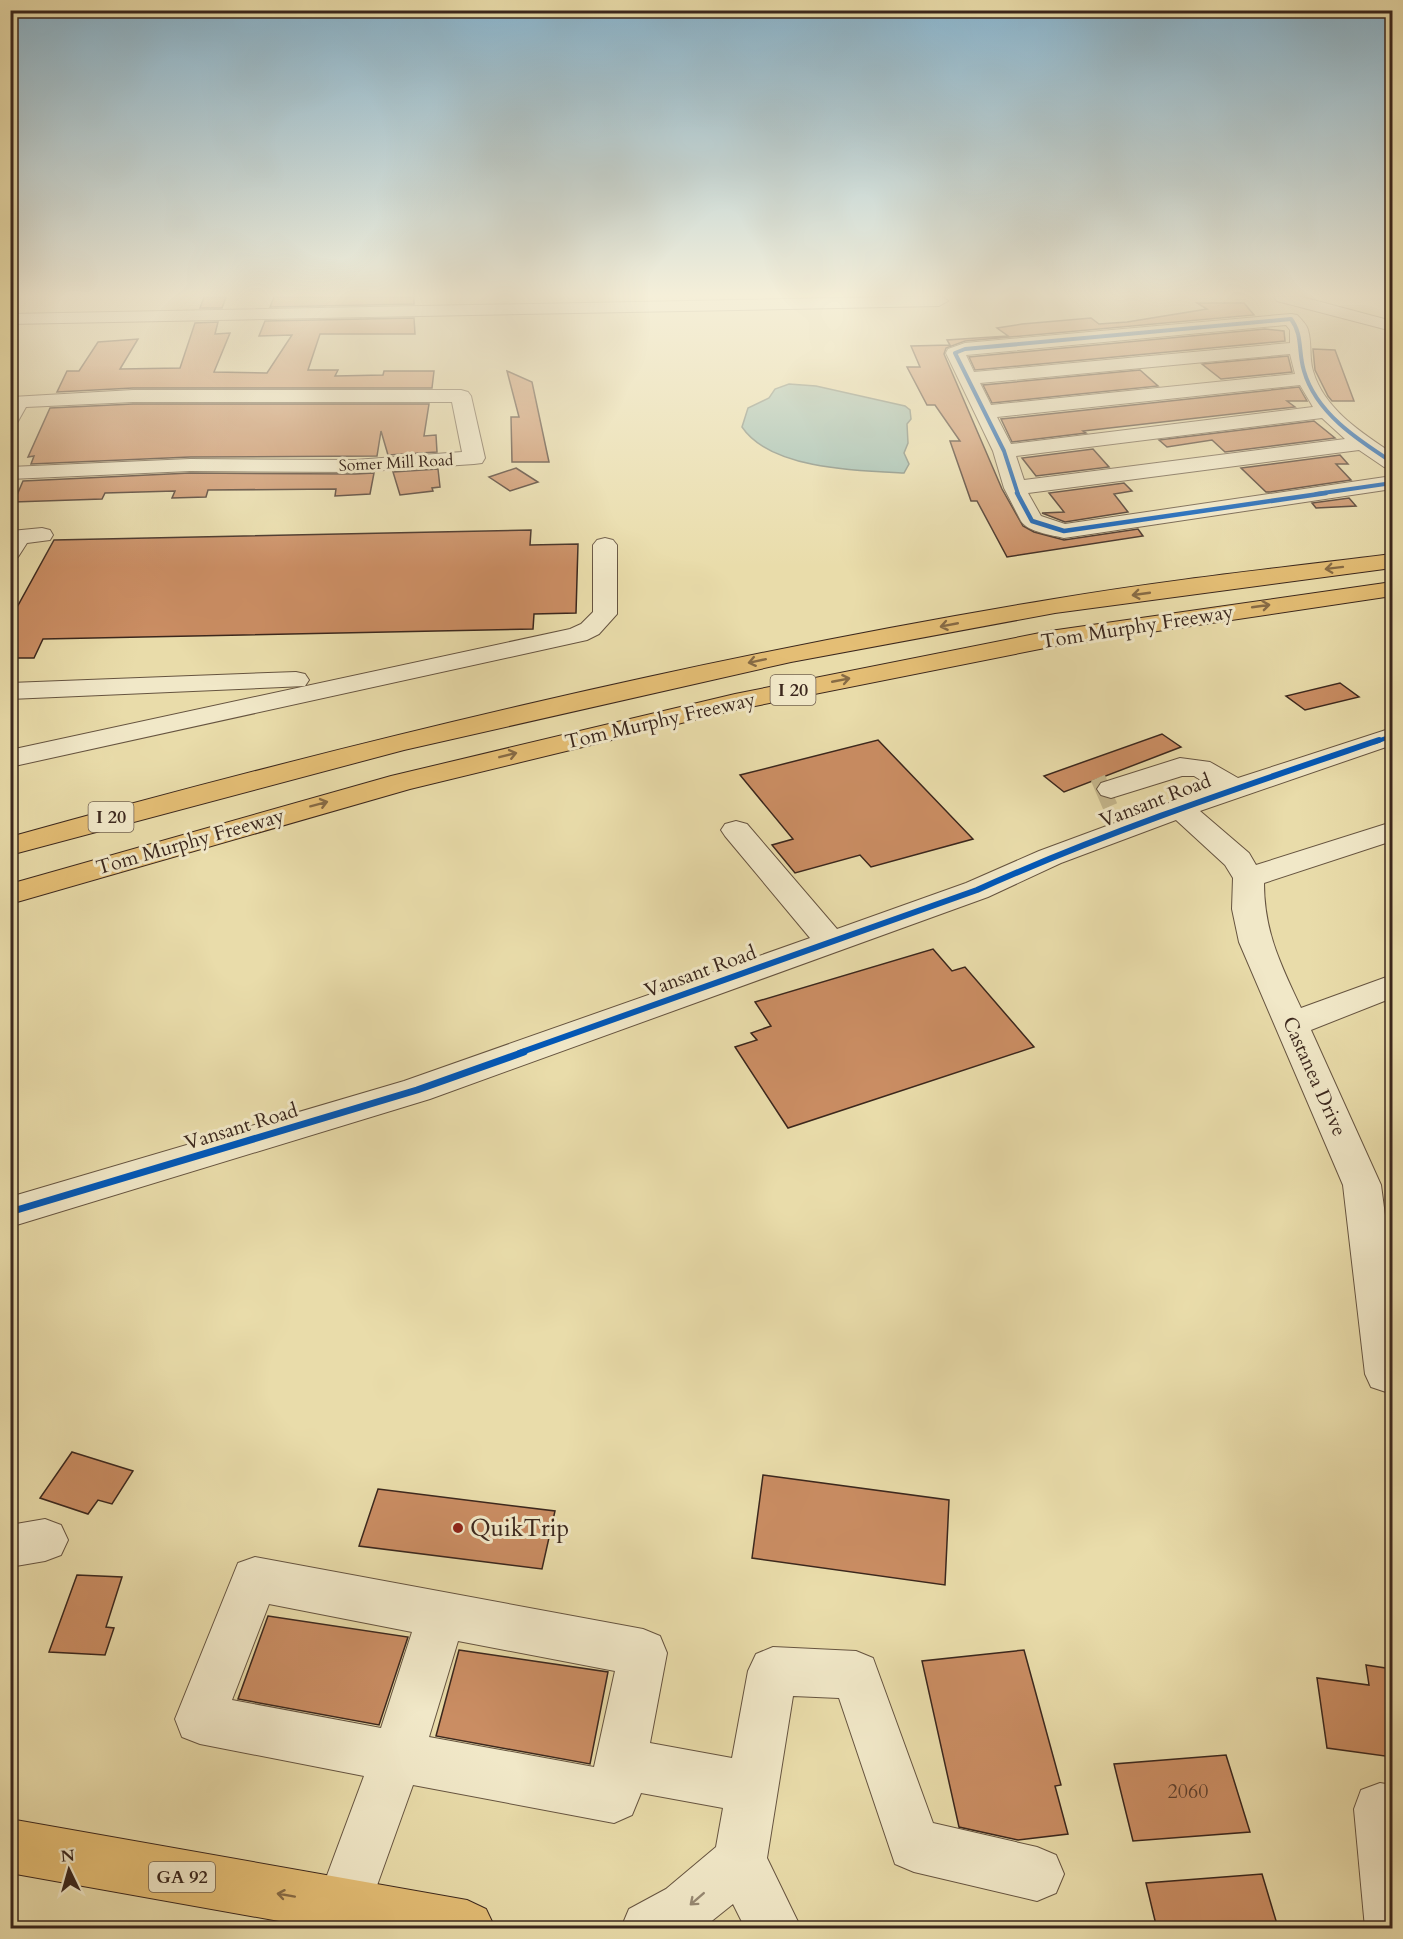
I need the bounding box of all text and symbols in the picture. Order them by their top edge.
street label: Somer Mill Road [338,449,454,477]
one-way arrow [1325,563,1345,574]
one-way arrow [1132,588,1152,599]
street label: Tom Murphy Freeway [1039,598,1236,655]
one-way arrow [1250,601,1270,612]
one-way arrow [939,619,959,630]
one-way arrow [748,656,767,667]
one-way arrow [831,674,851,685]
road number: I 20 [770,675,816,705]
street label: Tom Murphy Freeway [562,685,758,756]
one-way arrow [498,749,517,761]
street label: Vansant Road [1096,767,1215,834]
one-way arrow [309,798,328,810]
road number: I 20 [88,802,134,832]
street label: Tom Murphy Freeway [93,802,288,881]
street label: Vansant Road [641,939,760,1004]
street label: Castanea Drive [1276,1012,1353,1140]
street label: Vansant Road [181,1096,301,1157]
place label: QuikTrip [470,1512,569,1545]
marker: QuikTrip [451,1521,465,1535]
house number: 2060 [1168,1778,1208,1805]
north arrow [39,1840,99,1900]
text: N [60,1844,76,1868]
road number: GA 92 [149,1862,215,1892]
one-way arrow [276,1889,296,1900]
one-way arrow [690,1892,705,1906]

